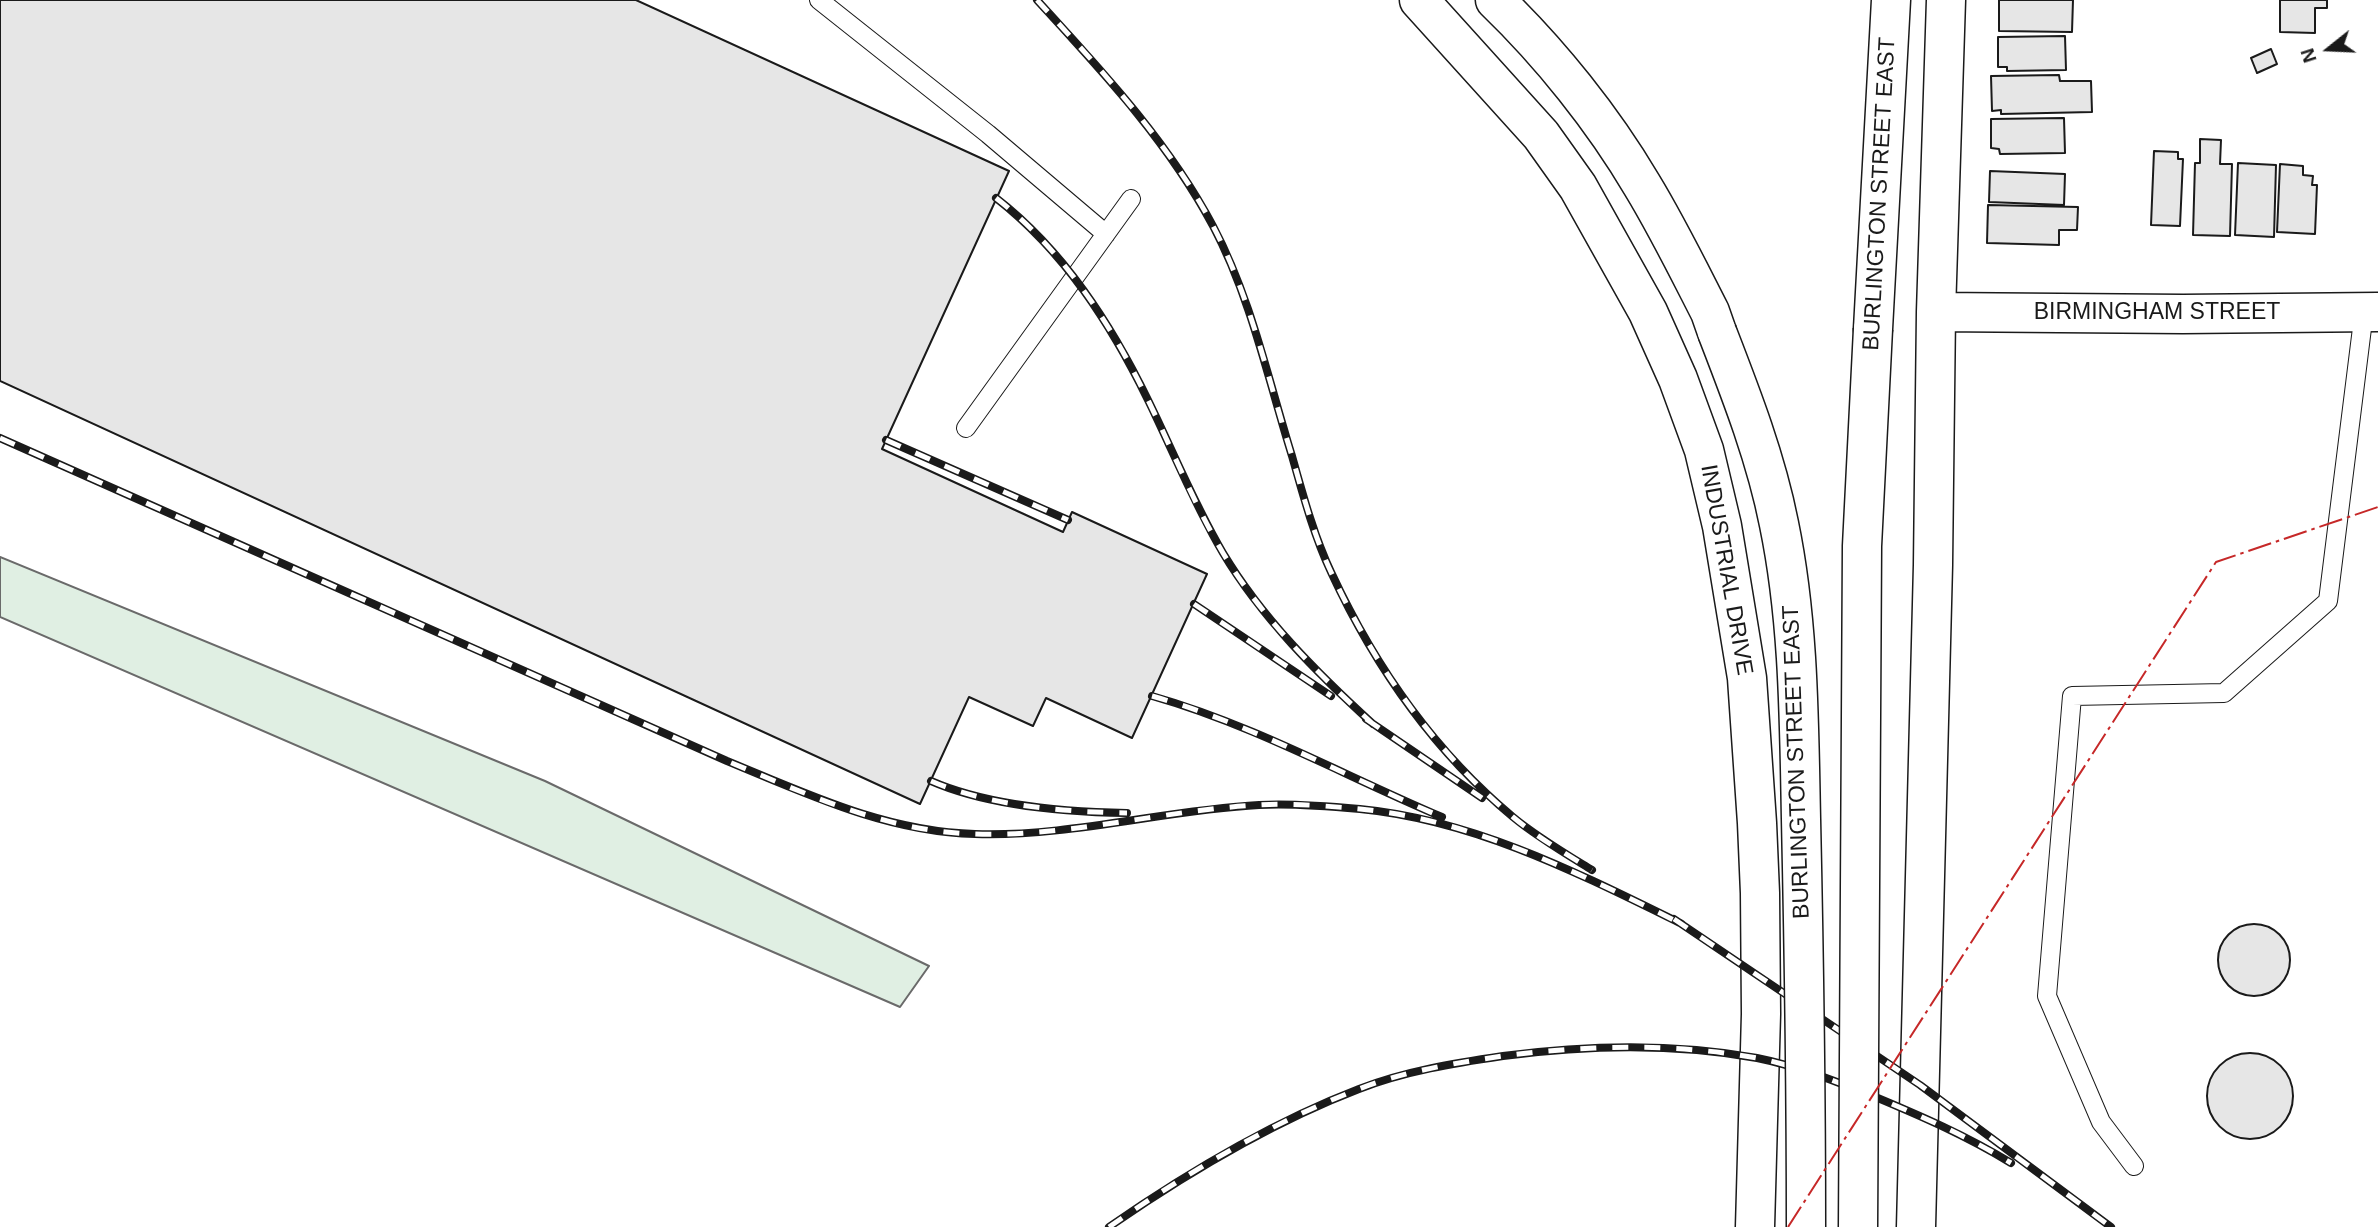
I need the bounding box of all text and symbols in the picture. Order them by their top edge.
north arrow [2294,14,2364,84]
street label: BURLINGTON STREET EAST [1858,37,1902,351]
text: N [2296,46,2321,65]
street label: BIRMINGHAM STREET [2034,299,2280,327]
street label: INDUSTRIAL DRIVE [1694,463,1758,677]
street label: BURLINGTON STREET EAST [1778,605,1816,919]

